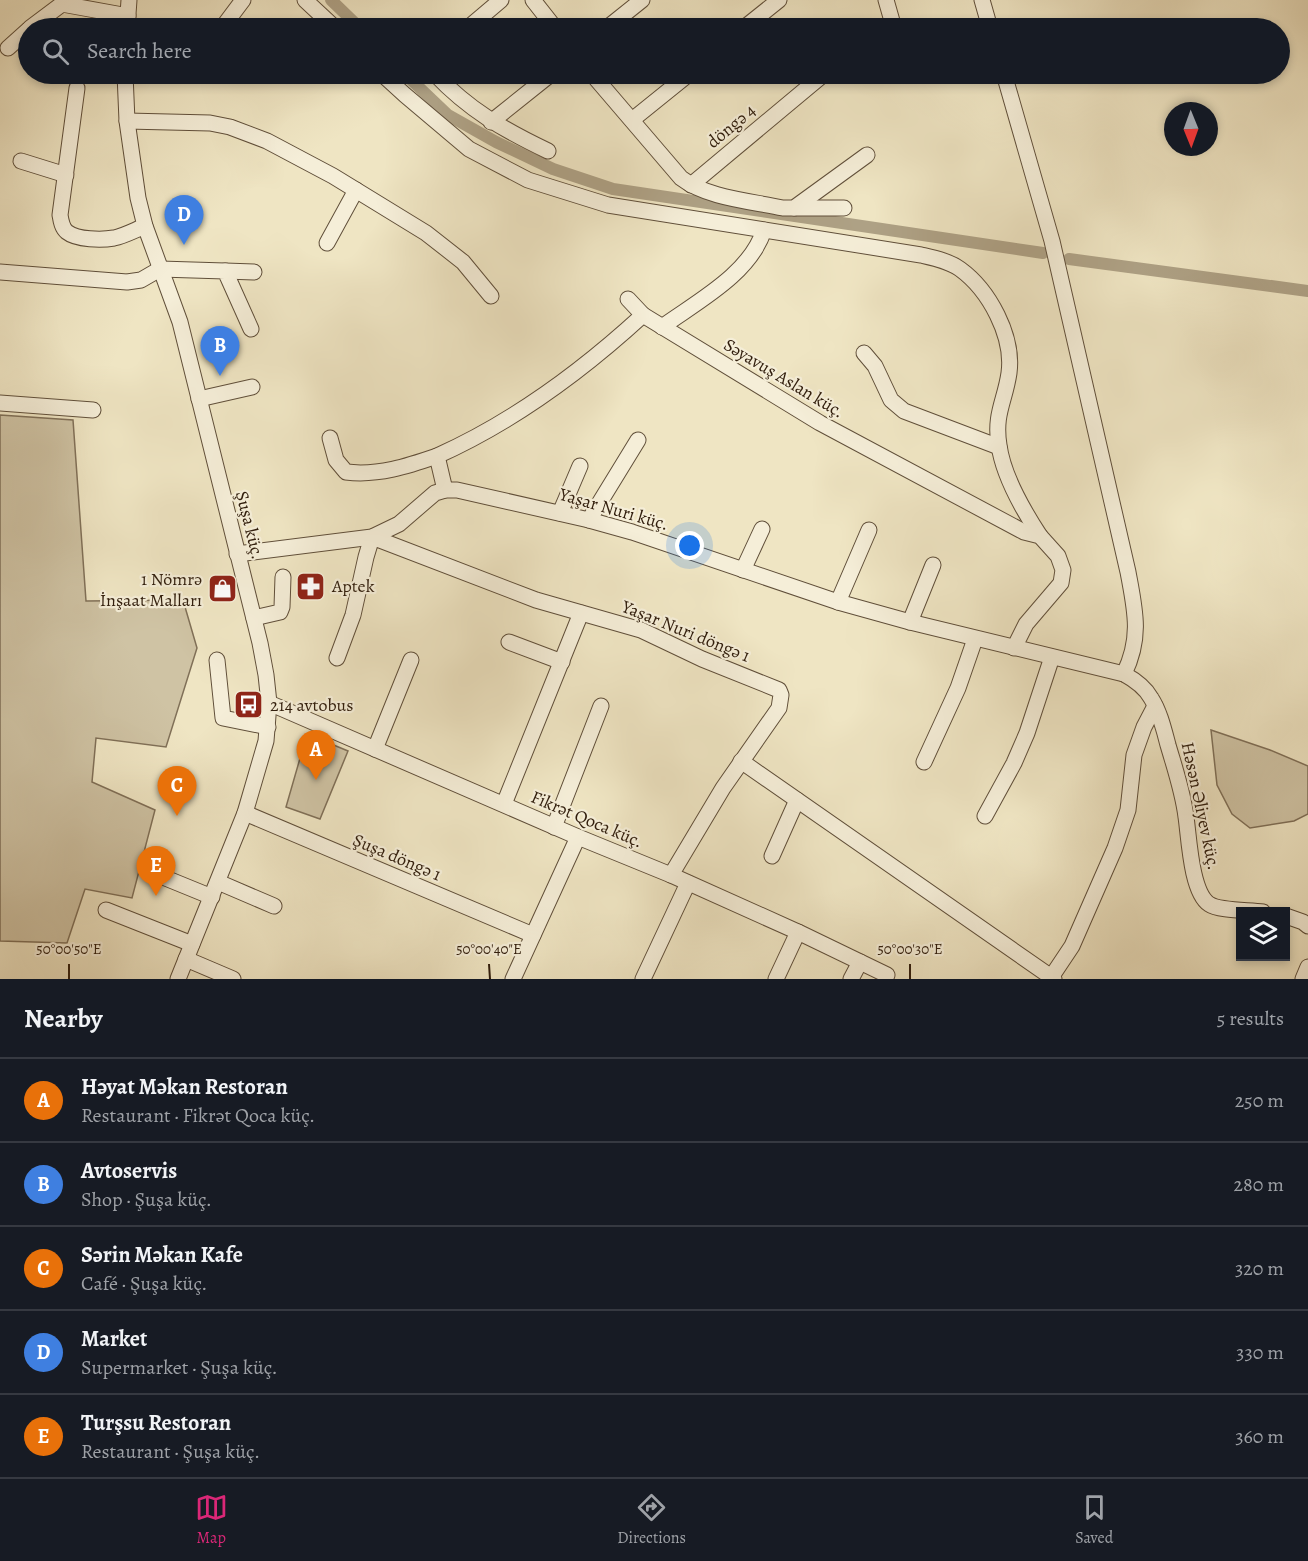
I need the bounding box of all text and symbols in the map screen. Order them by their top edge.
search box [18,18,1290,84]
icon: search [39,35,72,68]
text: Search here [87,36,192,66]
street label: döngə 4 [701,98,761,154]
north arrow [1164,102,1218,156]
pin: D [164,196,204,245]
pin: B [200,326,240,376]
street label: Səyavuş Aslan küç. [719,333,849,423]
street label: Yaşar Nuri küç. [556,482,671,536]
street label: Şuşa küç. [230,488,270,562]
your location [675,531,704,560]
place label: 1 Nömrə İnşaat Malları [100,567,202,612]
pharmacy icon: Aptek [295,570,327,602]
shop icon: 1 Nömrə İnşaat Malları [207,573,239,605]
place label: Aptek [331,574,375,598]
street label: Yaşar Nuri döngə 1 [617,594,754,668]
bus stop icon: 214 avtobus [233,689,265,721]
place label: 214 avtobus [270,693,354,717]
pin: A [296,730,336,780]
street label: Həsən Əliyev küç. [1176,740,1226,872]
pin: C [158,766,196,816]
street label: Fikrət Qoca küç. [527,785,647,853]
street label: Şuşa döngə 1 [349,828,445,886]
pin: E [136,846,176,896]
map controls [1236,907,1290,961]
button: layers [1236,907,1290,961]
text: 50°00'50"E [36,939,102,959]
text: 50°00'40"E [456,939,522,959]
text: 50°00'30"E [877,939,943,959]
text: Nearby [24,1001,103,1036]
text: 5 results [1217,1005,1284,1032]
text: Həyat Məkan Restoran [81,1072,288,1102]
text: A [37,1087,50,1114]
text: 250 m [1235,1087,1284,1114]
text: Restaurant · Fikrət Qoca küç. [81,1102,315,1129]
text: Avtoservis [81,1156,177,1186]
text: B [37,1171,50,1198]
text: 280 m [1234,1171,1284,1198]
text: Shop · Şuşa küç. [81,1186,212,1213]
text: Sərin Məkan Kafe [81,1240,243,1270]
text: C [37,1255,50,1282]
text: 320 m [1235,1255,1284,1282]
text: Café · Şuşa küç. [81,1270,207,1297]
text: Market [81,1324,147,1354]
text: D [37,1339,50,1366]
text: 330 m [1236,1339,1284,1366]
text: Supermarket · Şuşa küç. [81,1354,278,1381]
text: Turşsu Restoran [81,1408,231,1438]
text: E [38,1423,49,1450]
text: 360 m [1235,1423,1284,1450]
text: Restaurant · Şuşa küç. [81,1438,260,1465]
tab: Map [195,1491,228,1549]
tab: Directions [617,1491,686,1549]
tab: Saved [1075,1491,1113,1549]

